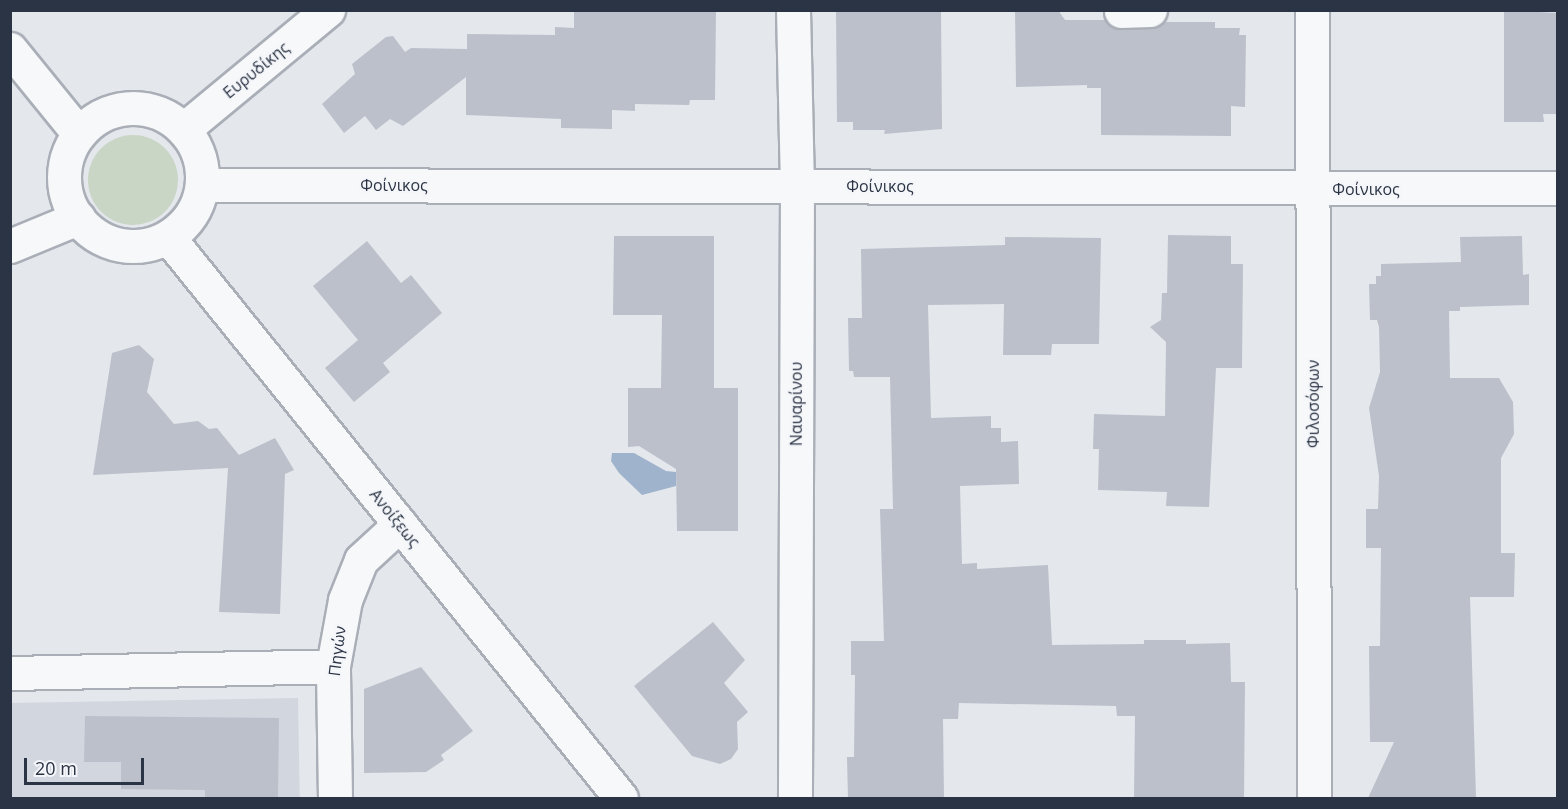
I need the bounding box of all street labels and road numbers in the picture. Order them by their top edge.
street label: Ευρυδίκης [219,38,293,102]
street label: Φοίνικος [360,175,428,195]
street label: Φοίνικος [846,176,914,196]
street label: Φοίνικος [1332,179,1400,199]
street label: Φιλοσόφων [1303,360,1323,448]
street label: Ναυαρίνου [786,362,806,446]
street label: Ανοίξεως [366,485,424,551]
street label: Πηγών [324,625,350,677]

